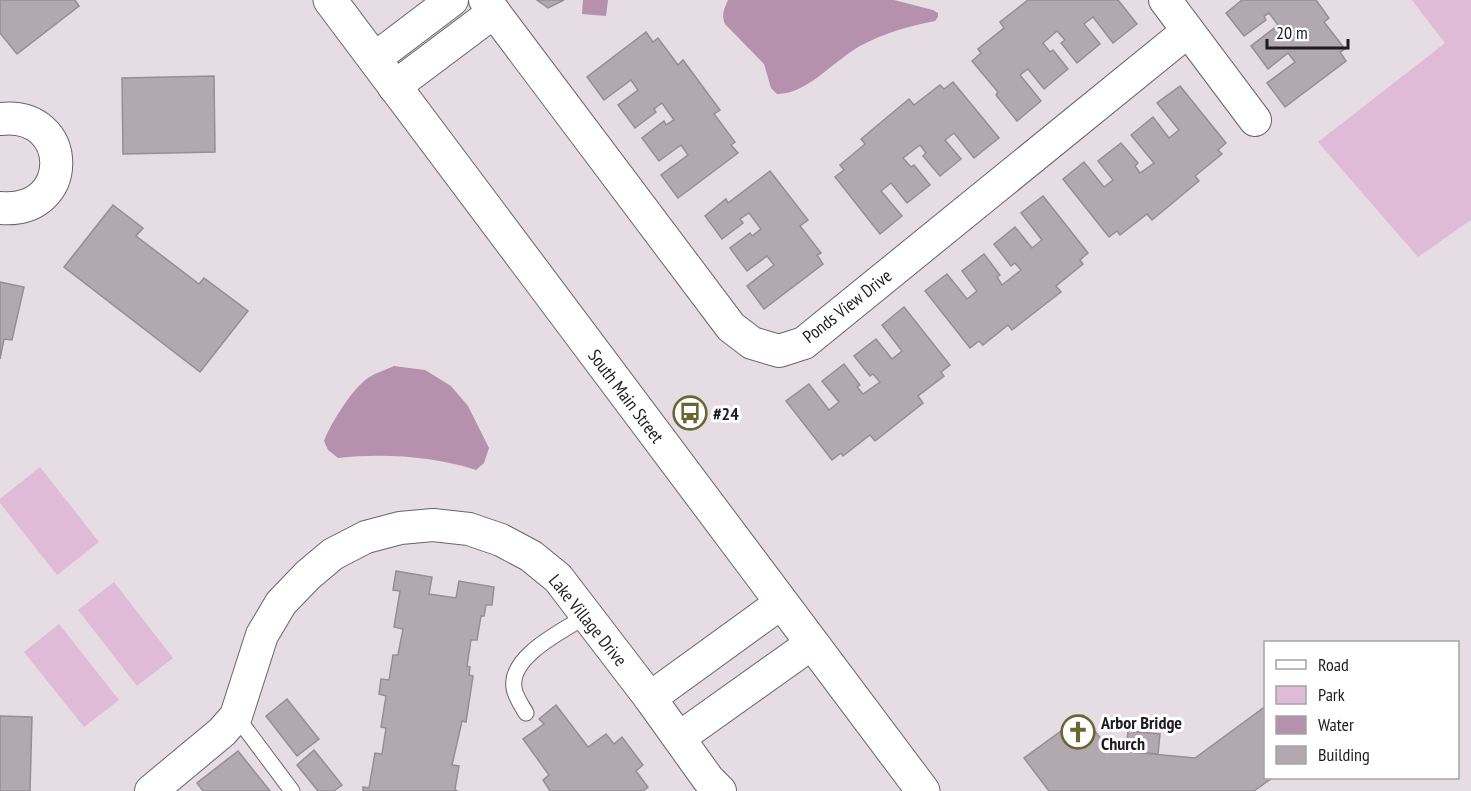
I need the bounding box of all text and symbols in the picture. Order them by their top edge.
scale bar [1267,12,1348,50]
text: 20 m [1276,21,1308,44]
street label: Ponds View Drive [798,264,896,348]
street label: South Main Street [583,345,669,447]
bus stop icon: #24 [672,395,708,431]
place label: #24 [713,402,739,425]
street label: Lake Village Drive [544,569,632,671]
legend [1264,641,1459,779]
text: Road [1318,653,1349,676]
text: Park [1318,683,1345,706]
place label: Arbor Bridge Church [1100,711,1182,755]
text: Water [1318,713,1354,736]
church icon: Arbor Bridge Church [1060,714,1096,750]
text: Building [1318,743,1370,766]

